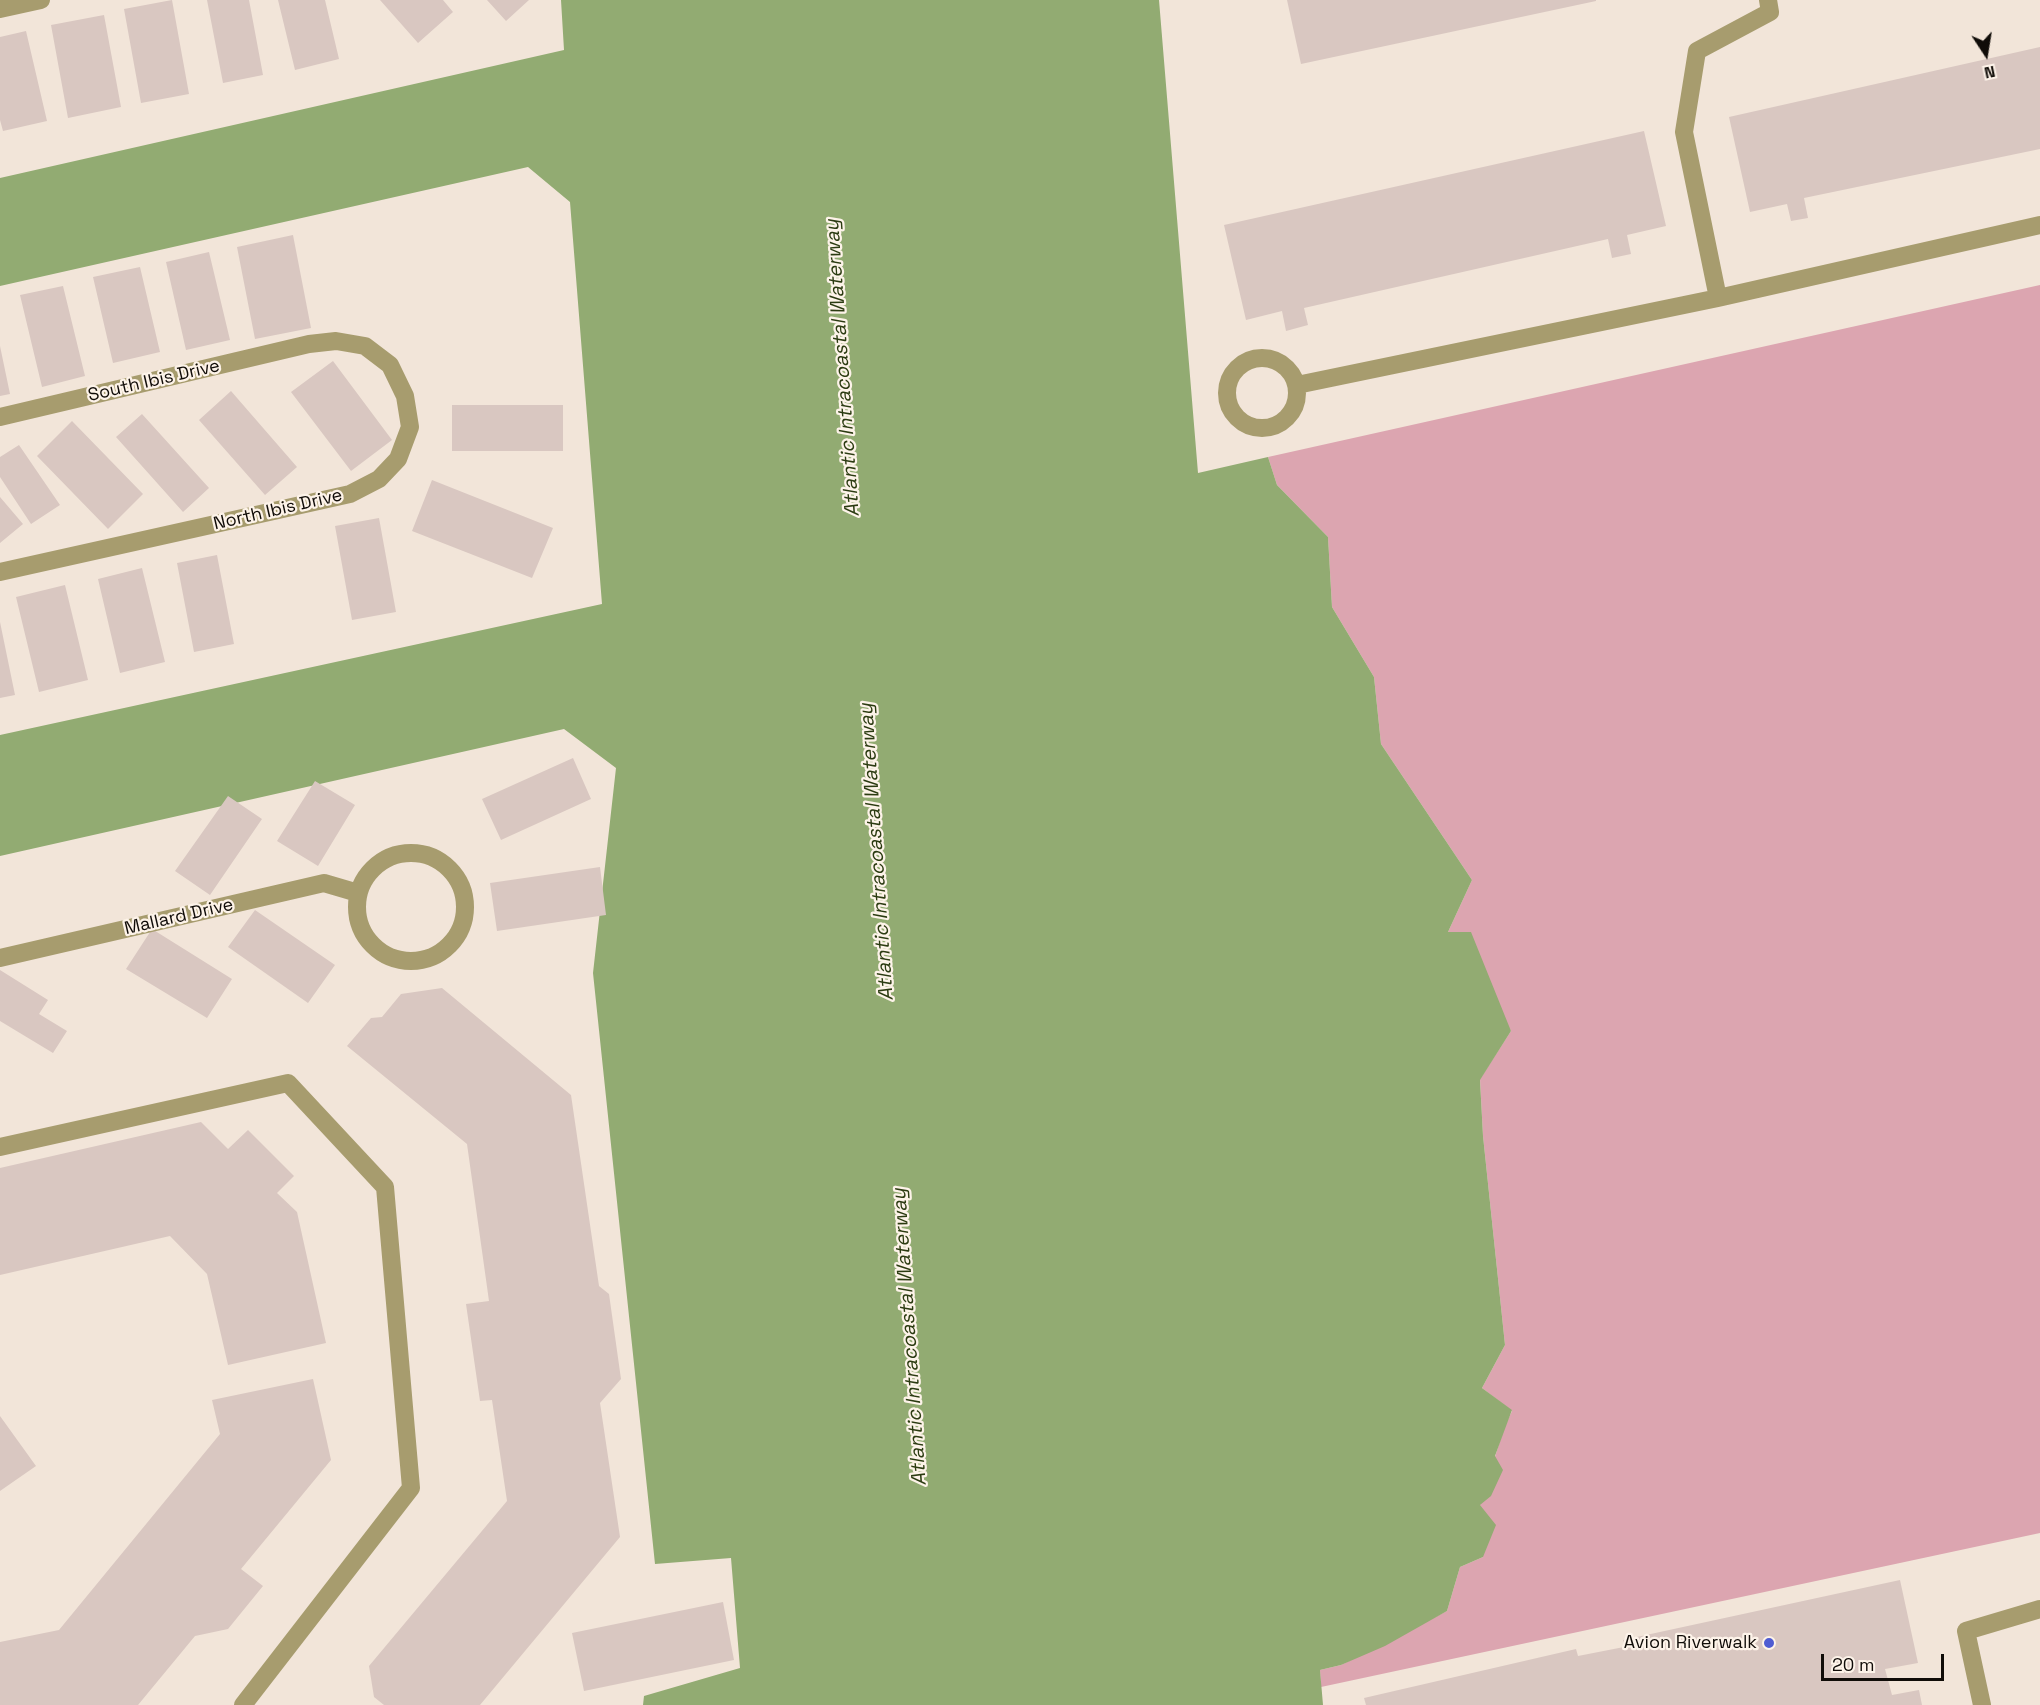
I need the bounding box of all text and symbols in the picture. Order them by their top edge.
north arrow [1956,24,2016,84]
text: N [1982,61,1997,83]
water label: Atlantic Intracoastal Waterway [821,219,865,517]
street label: South Ibis Drive [86,355,222,407]
street label: North Ibis Drive [212,485,344,535]
water label: Atlantic Intracoastal Waterway [855,703,899,1001]
street label: Mallard Drive [123,894,235,940]
water label: Atlantic Intracoastal Waterway [888,1188,932,1486]
place label: Avion Riverwalk [1624,1632,1757,1654]
marker: Avion Riverwalk [1762,1636,1776,1650]
scale bar [1824,1642,1947,1680]
text: 20 m [1832,1653,1875,1676]

